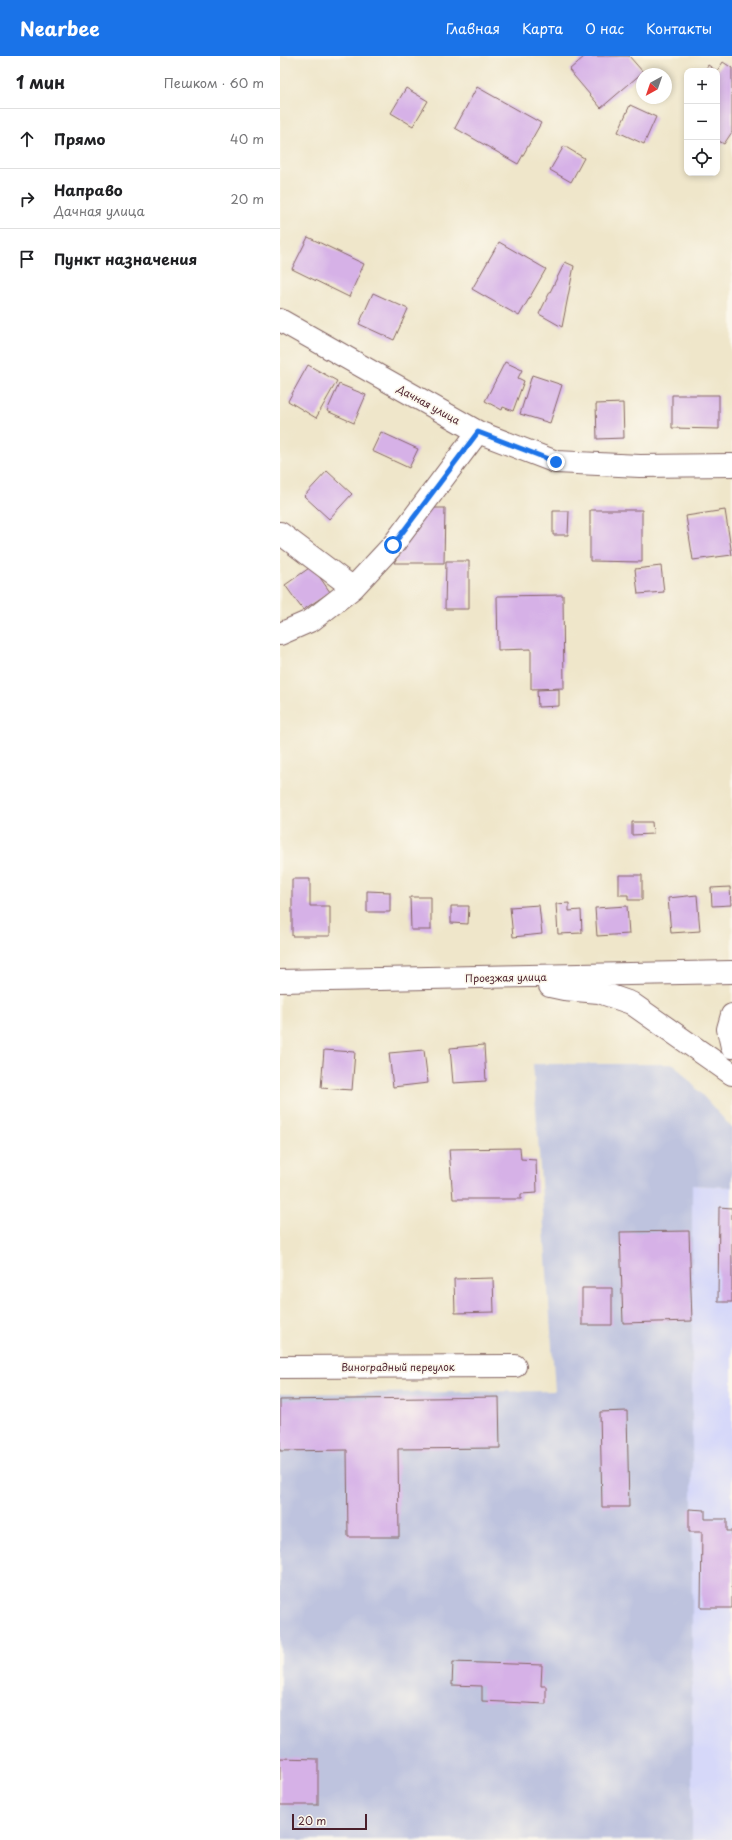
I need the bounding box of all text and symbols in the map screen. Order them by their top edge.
text: Nearbee [20,14,100,42]
text: Главная [446,18,500,39]
text: Карта [522,18,563,39]
text: О нас [585,18,624,39]
text: Контакты [646,18,712,39]
north arrow [636,68,672,104]
map controls [684,68,720,176]
button: + [684,68,720,104]
text: 1 мин [16,69,65,95]
text: Пешком · 60 m [164,73,264,92]
button: − [684,104,720,140]
text: Прямо [54,127,105,150]
icon: ahead [16,128,38,150]
text: 40 m [230,129,264,148]
button: locate [684,140,720,176]
text: Направо [54,178,123,201]
icon: right [16,188,38,210]
text: 20 m [230,189,264,208]
text: Дачная улица [54,201,145,220]
text: Пункт назначения [54,247,197,270]
icon: arrive [16,248,38,270]
street label: Дачная улица [394,380,464,428]
route end [547,453,565,471]
route start [384,536,402,554]
street label: Проезжая улица [465,969,548,985]
street label: Виноградный переулок [341,1359,455,1375]
scale bar [292,1812,367,1831]
text: 20 m [298,1812,326,1829]

